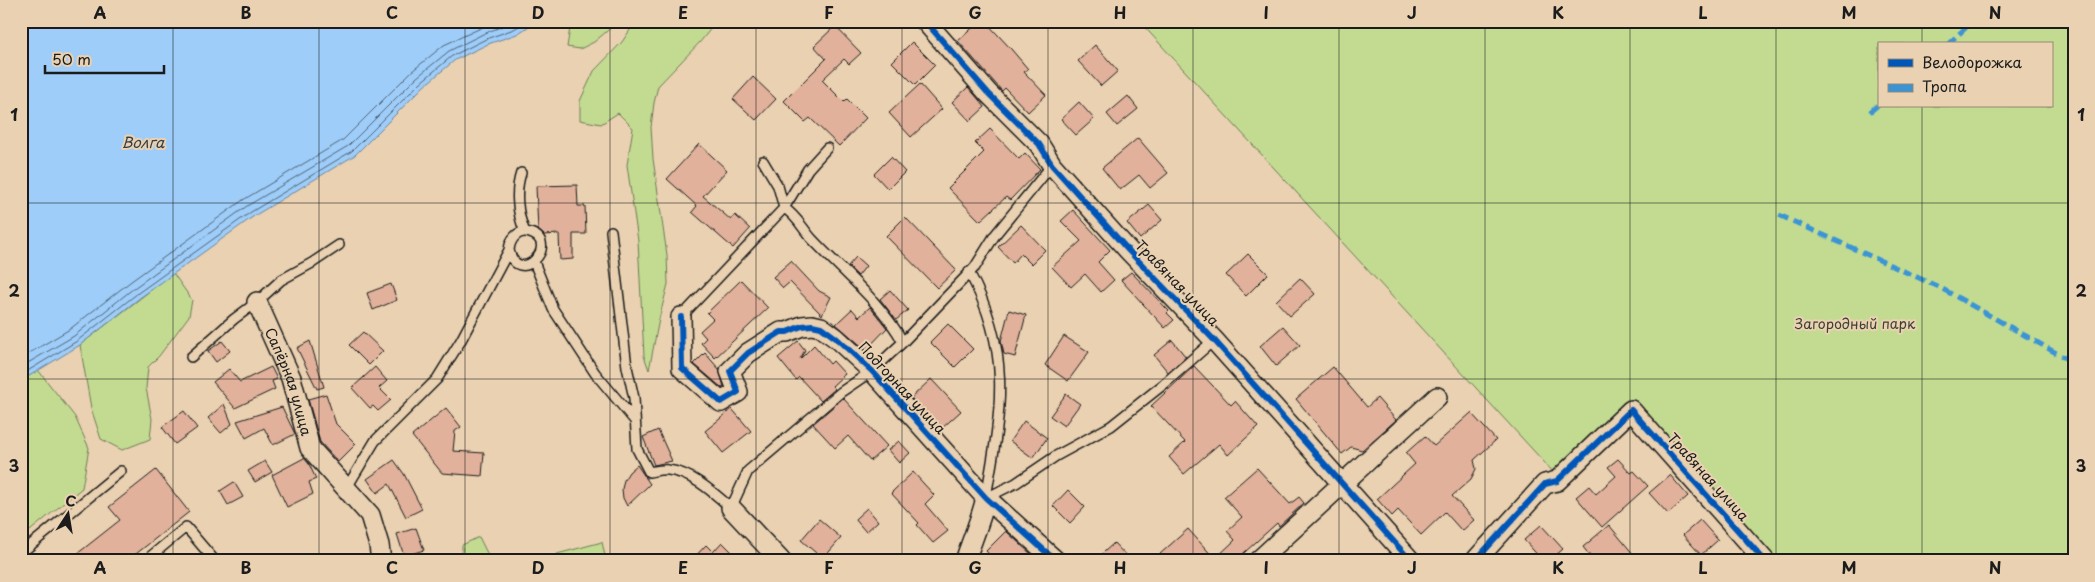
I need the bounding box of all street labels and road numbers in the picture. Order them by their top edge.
street label: Травяная улица [1131,235,1224,331]
street label: Сапёрная улица [260,324,317,438]
street label: Подгорная улица [854,337,951,439]
street label: Травяная улица [1663,428,1754,526]

